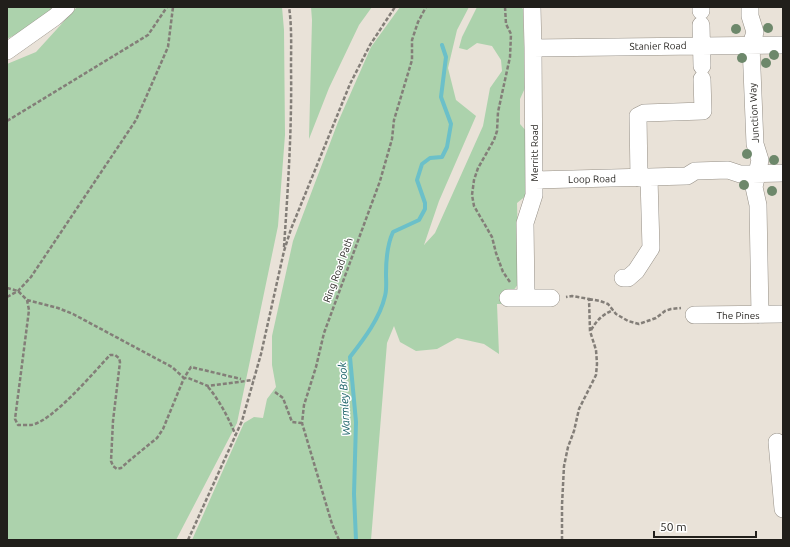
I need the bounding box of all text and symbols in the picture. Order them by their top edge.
street label: Stanier Road [629,40,687,52]
street label: Junction Way [747,82,761,143]
street label: Merritt Road [529,124,540,182]
street label: Loop Road [568,173,616,185]
street label: Ring Road Path [321,236,355,304]
street label: The Pines [716,310,760,321]
water label: Warmley Brook [336,362,352,436]
scale bar [654,513,756,539]
text: 50 m [660,520,687,533]

